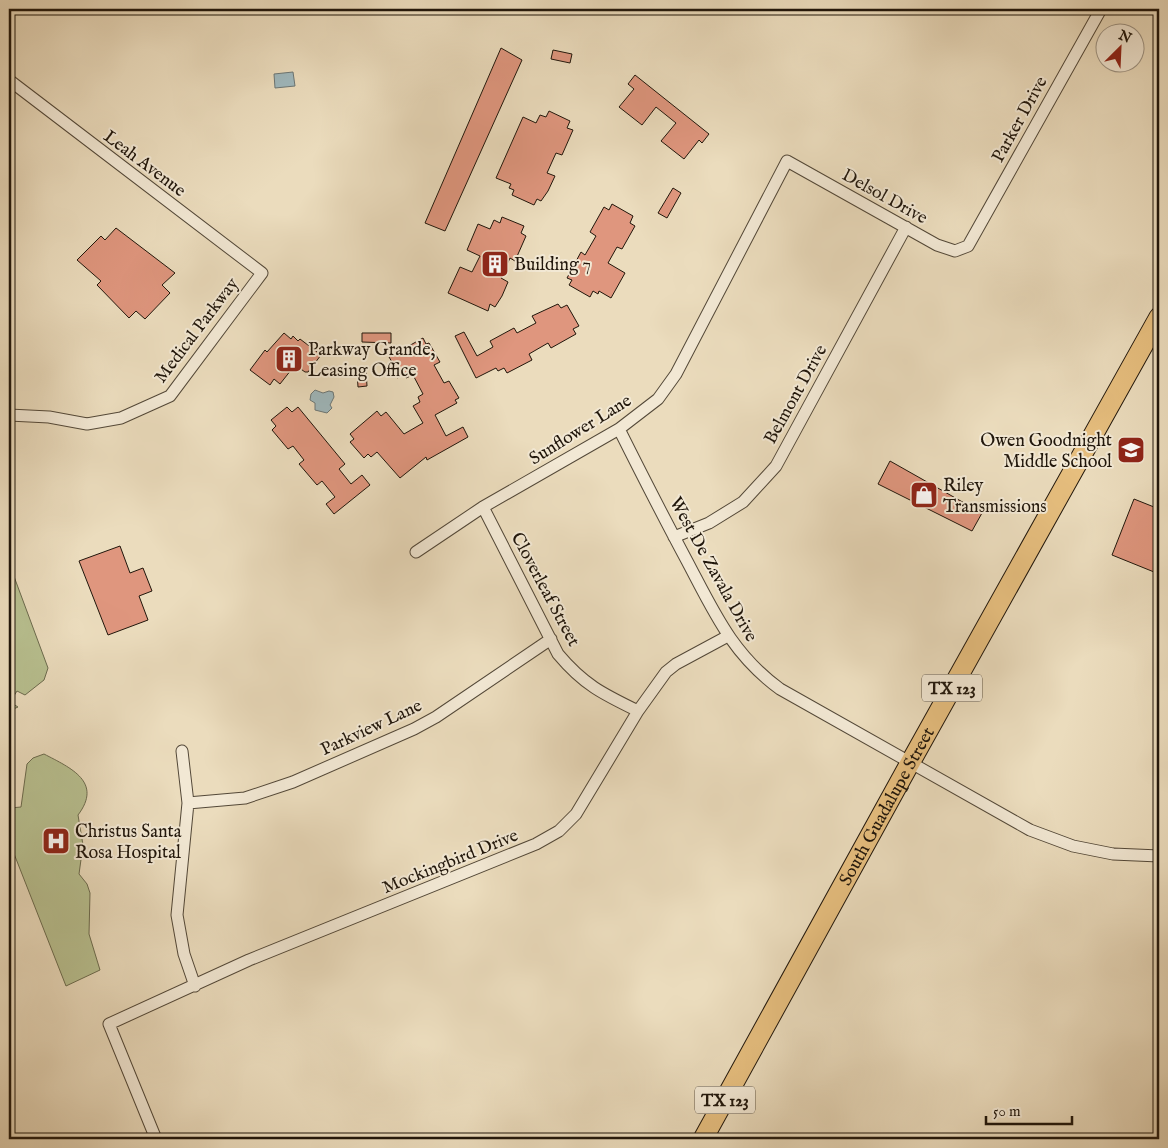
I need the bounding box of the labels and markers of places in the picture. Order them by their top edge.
building icon: Building 7 [480,249,510,279]
place label: Building 7 [514,254,591,277]
place label: Parkway Grande, Leasing Office [308,339,435,383]
building icon: Parkway Grande, Leasing Office [274,344,304,374]
place label: Owen Goodnight Middle School [980,430,1112,474]
school or university icon: Owen Goodnight Middle School [1116,435,1146,465]
place label: Riley Transmissions [943,475,1047,519]
shop icon: Riley Transmissions [909,480,939,510]
place label: Christus Santa Rosa Hospital [75,821,182,865]
hospital icon: Christus Santa Rosa Hospital [41,826,71,856]

